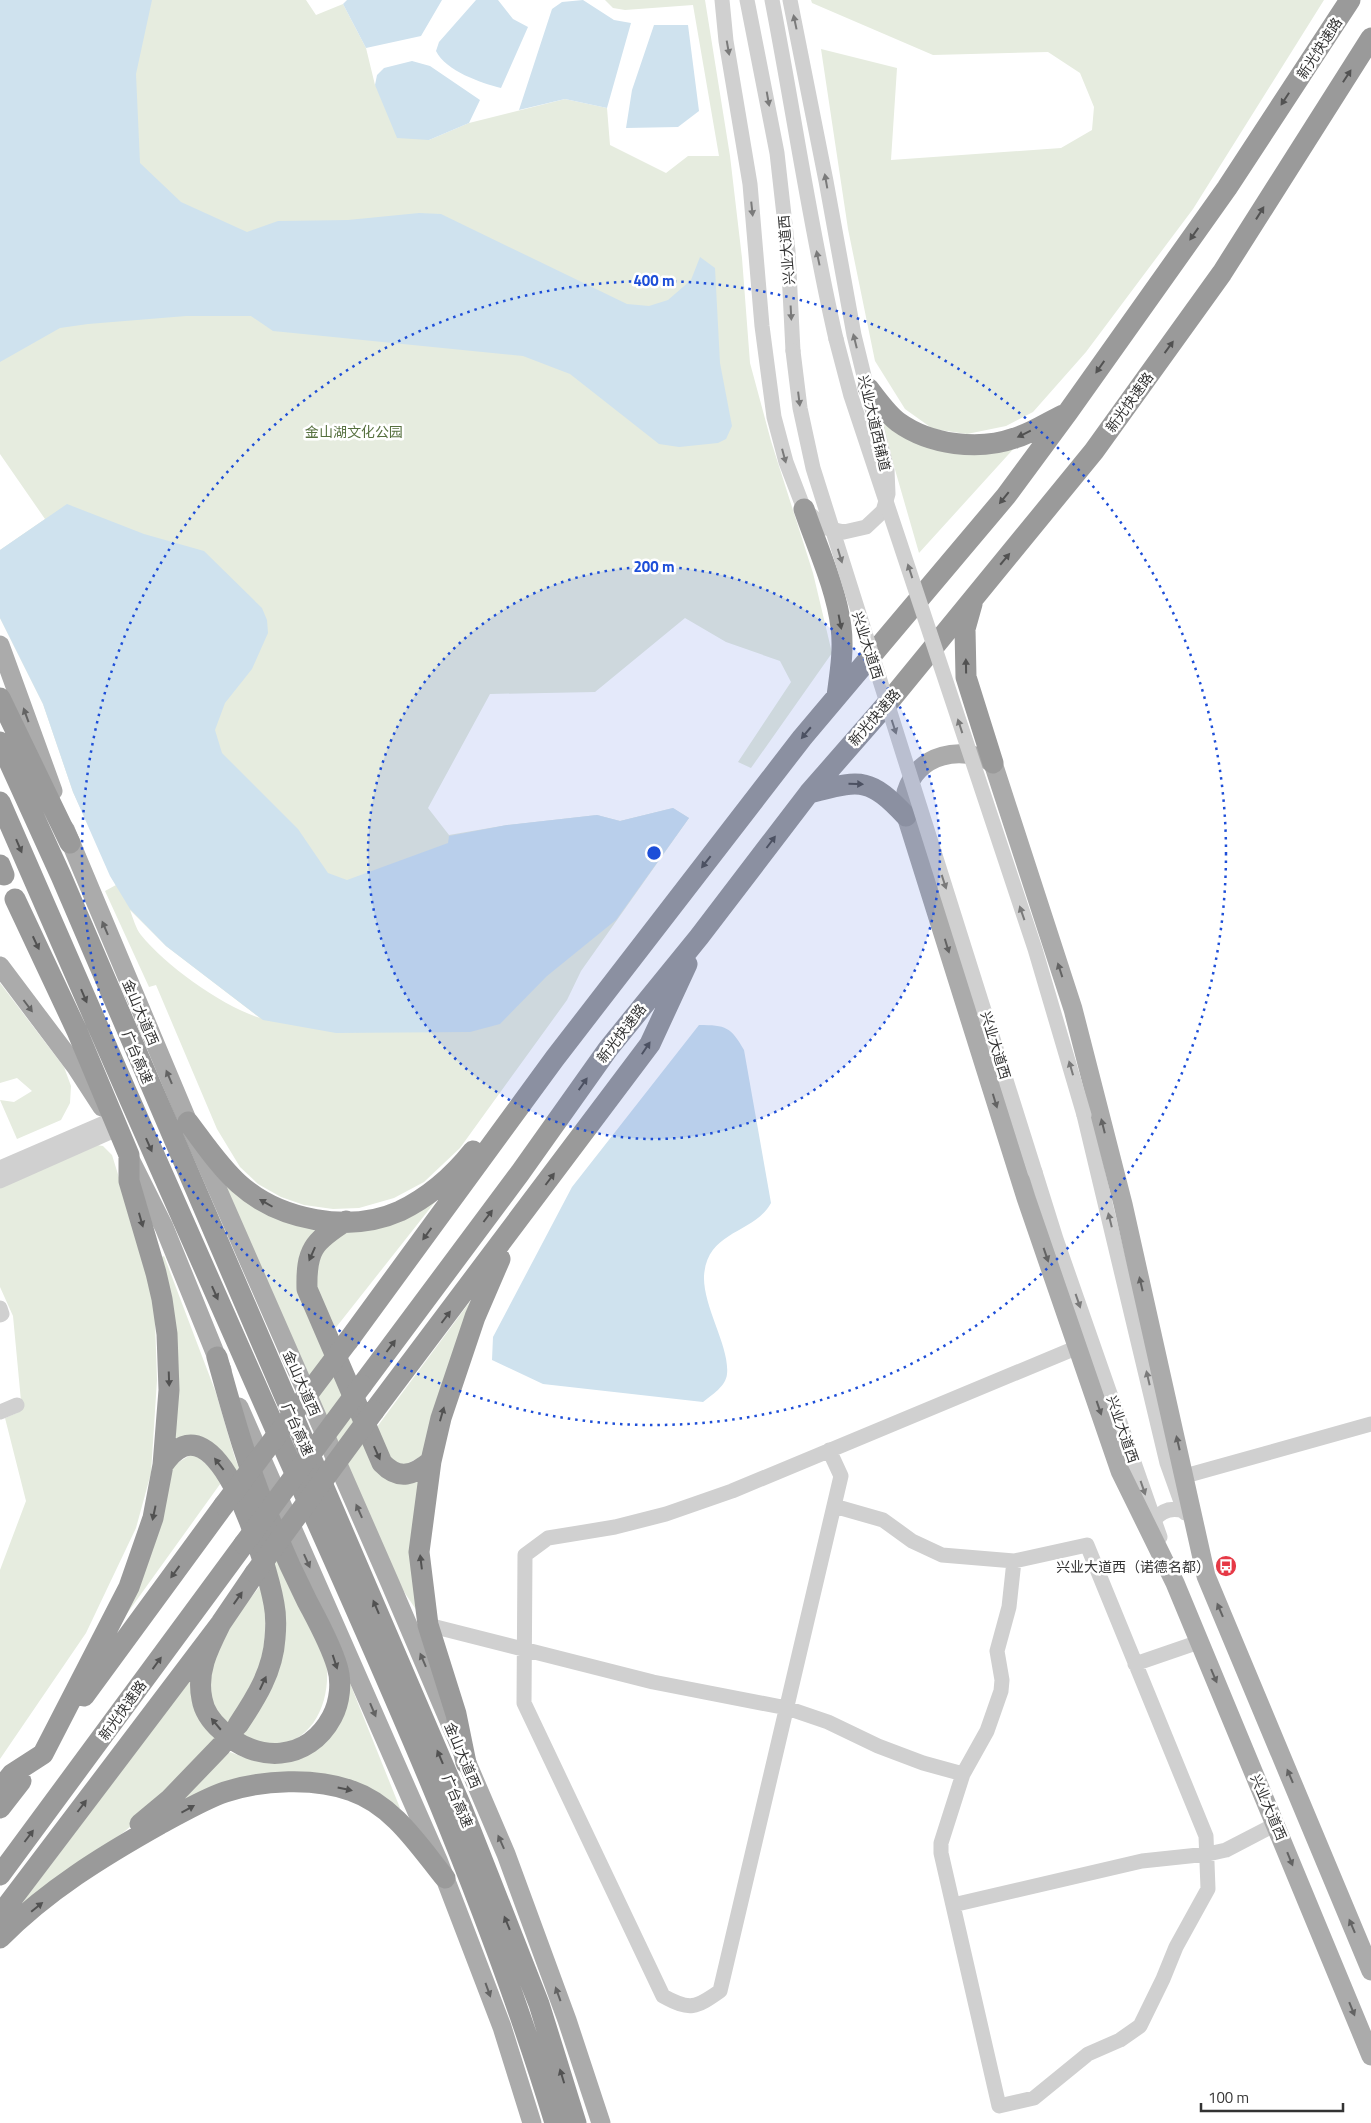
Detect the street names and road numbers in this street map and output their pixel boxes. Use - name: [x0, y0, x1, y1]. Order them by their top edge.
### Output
- street label: 新光快速路: [1291, 13, 1347, 83]
- street label: 兴业大道西: [772, 214, 800, 286]
- street label: 新光快速路: [1100, 368, 1158, 436]
- street label: 兴业大道西铺道: [854, 373, 896, 473]
- street label: 兴业大道西: [847, 608, 889, 682]
- street label: 新光快速路: [843, 684, 905, 750]
- street label: 金山大道西: [118, 976, 164, 1048]
- street label: 新光快速路: [591, 999, 651, 1067]
- street label: 兴业大道西: [976, 1008, 1016, 1082]
- street label: 广台高速: [117, 1027, 159, 1087]
- street label: 金山大道西: [278, 1347, 326, 1419]
- street label: 兴业大道西: [1102, 1392, 1144, 1466]
- street label: 广台高速: [277, 1399, 319, 1459]
- street label: 新光快速路: [93, 1676, 151, 1744]
- street label: 金山大道西: [440, 1719, 486, 1791]
- street label: 广台高速: [437, 1771, 479, 1831]
- street label: 兴业大道西: [1246, 1771, 1292, 1843]

